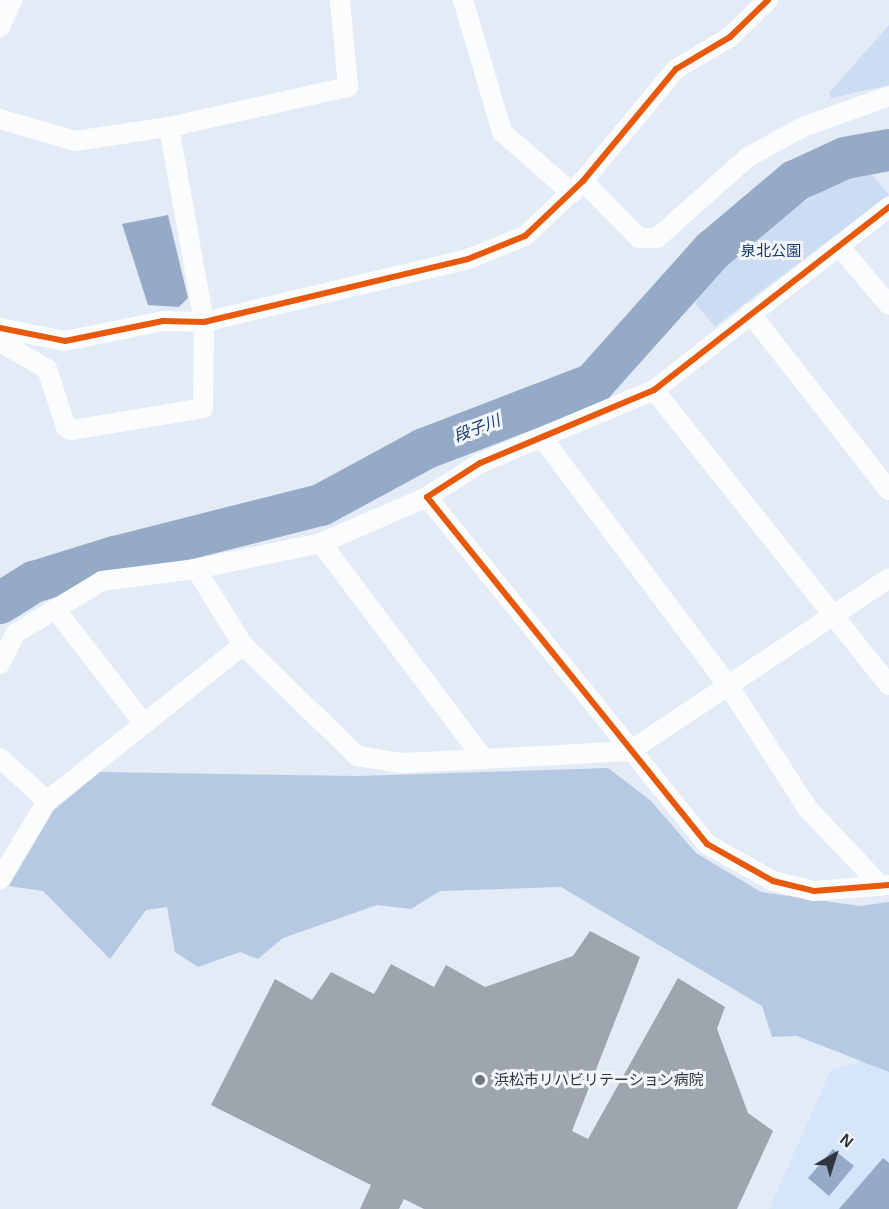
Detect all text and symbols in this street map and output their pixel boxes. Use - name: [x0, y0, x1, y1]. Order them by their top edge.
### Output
- park label: 泉北公園: [741, 242, 801, 260]
- water label: 段子川: [451, 411, 503, 447]
- marker: 浜松市リハビリテーション病院: [471, 1071, 489, 1089]
- place label: 浜松市リハビリテーション病院: [494, 1071, 704, 1089]
- north arrow: [805, 1125, 865, 1185]
- text: N: [837, 1130, 856, 1151]

